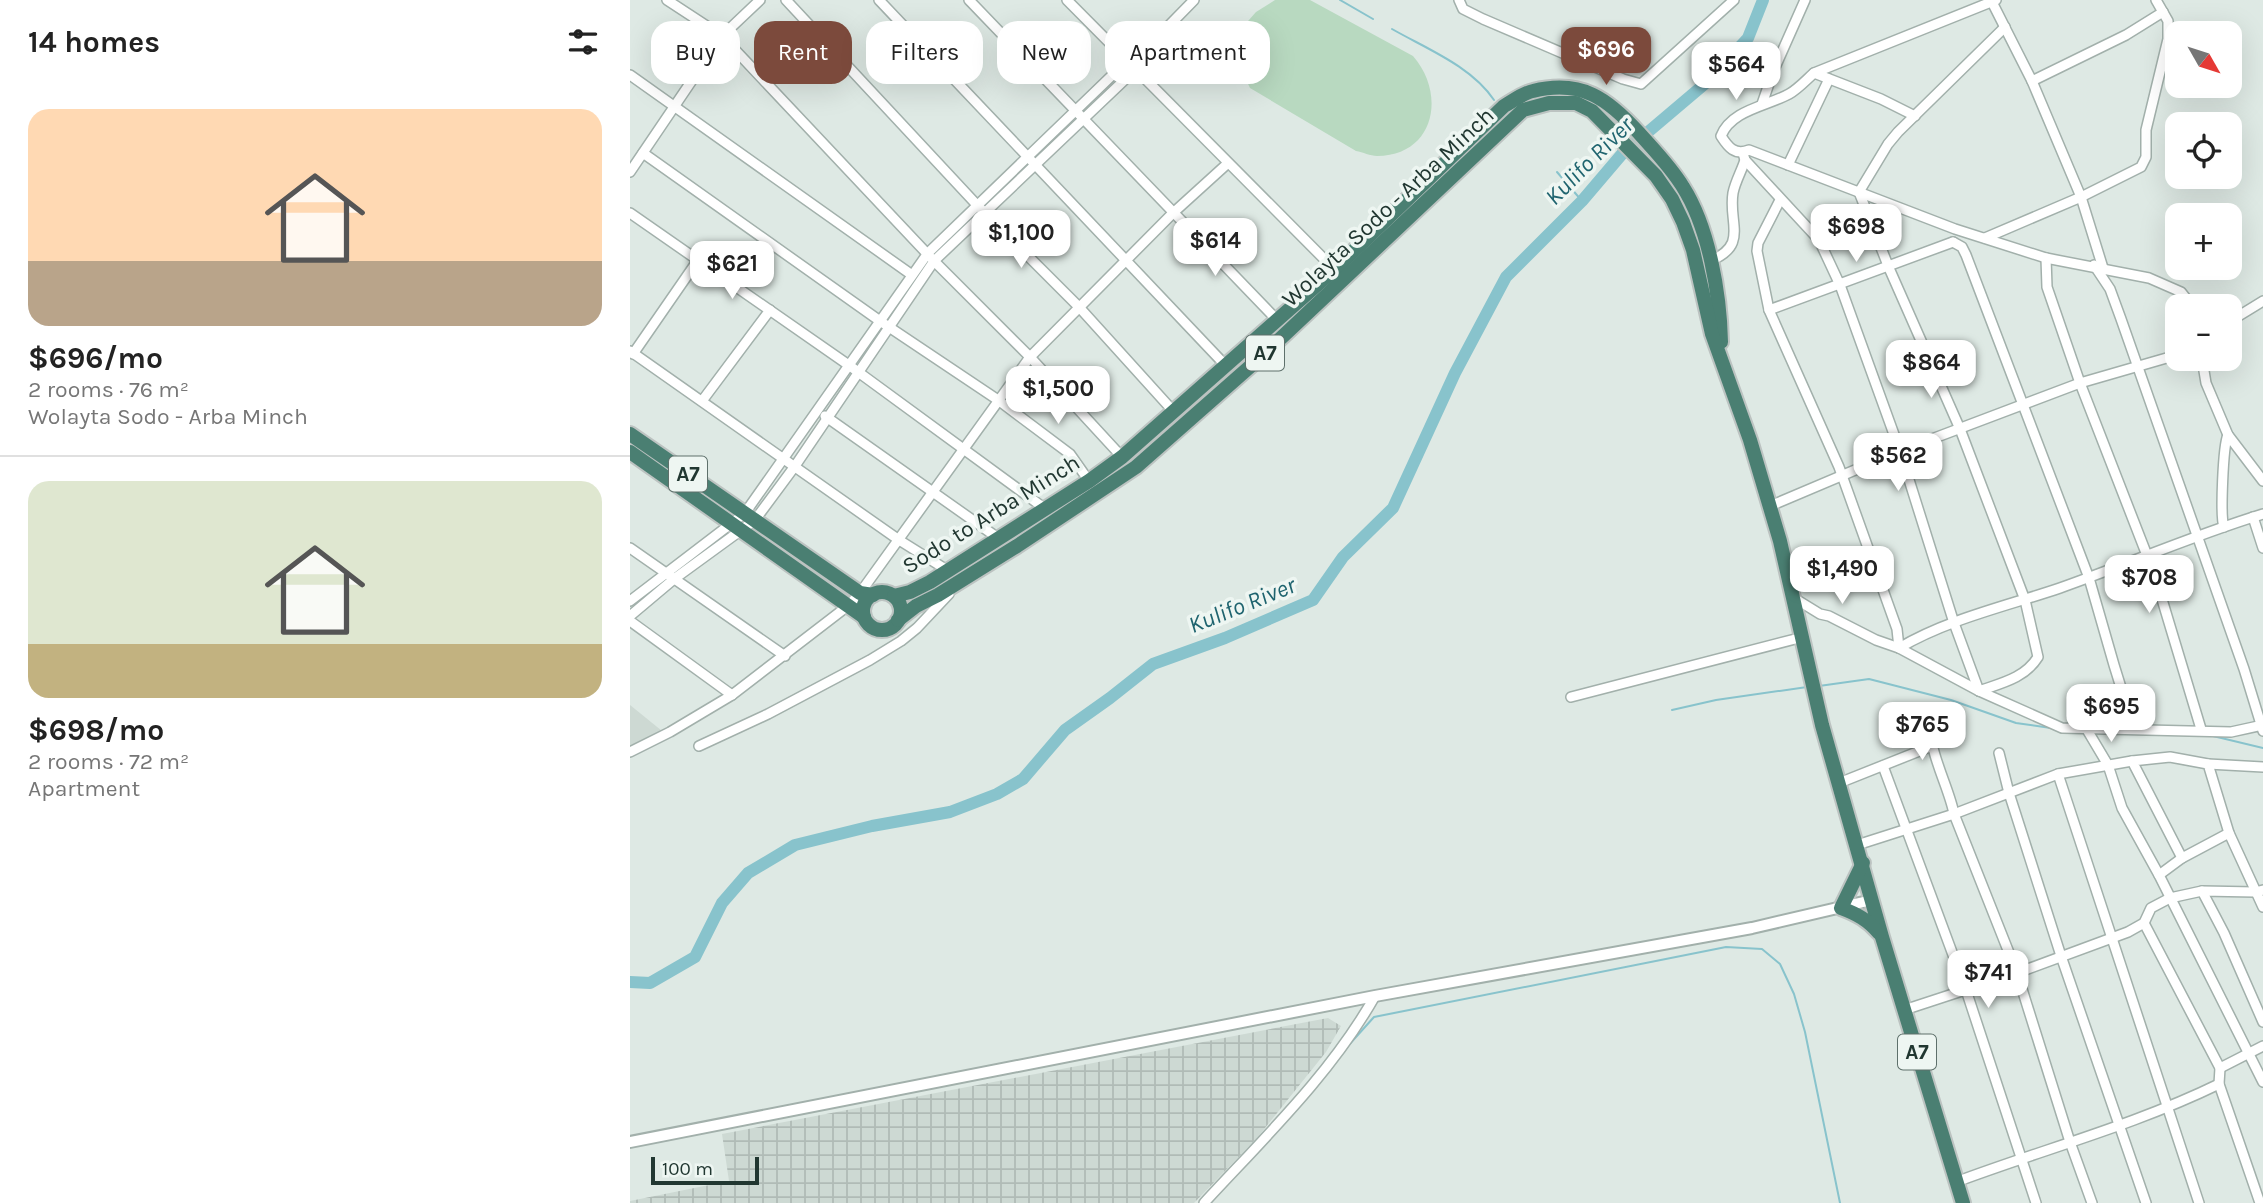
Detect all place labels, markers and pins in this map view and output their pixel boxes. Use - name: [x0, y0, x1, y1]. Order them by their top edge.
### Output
- pin: $696: [1565, 28, 1647, 87]
- pin: $564: [1695, 42, 1777, 102]
- pin: $698: [1815, 204, 1897, 264]
- pin: $1,100: [964, 210, 1078, 270]
- pin: $614: [1174, 218, 1256, 278]
- pin: $621: [691, 242, 773, 301]
- pin: $864: [1890, 340, 1972, 400]
- pin: $1,500: [1001, 366, 1115, 426]
- pin: $562: [1857, 434, 1939, 493]
- pin: $1,490: [1785, 546, 1899, 606]
- pin: $708: [2108, 556, 2190, 615]
- pin: $695: [2070, 684, 2152, 744]
- pin: $765: [1881, 702, 1963, 762]
- pin: $741: [1947, 950, 2029, 1010]

